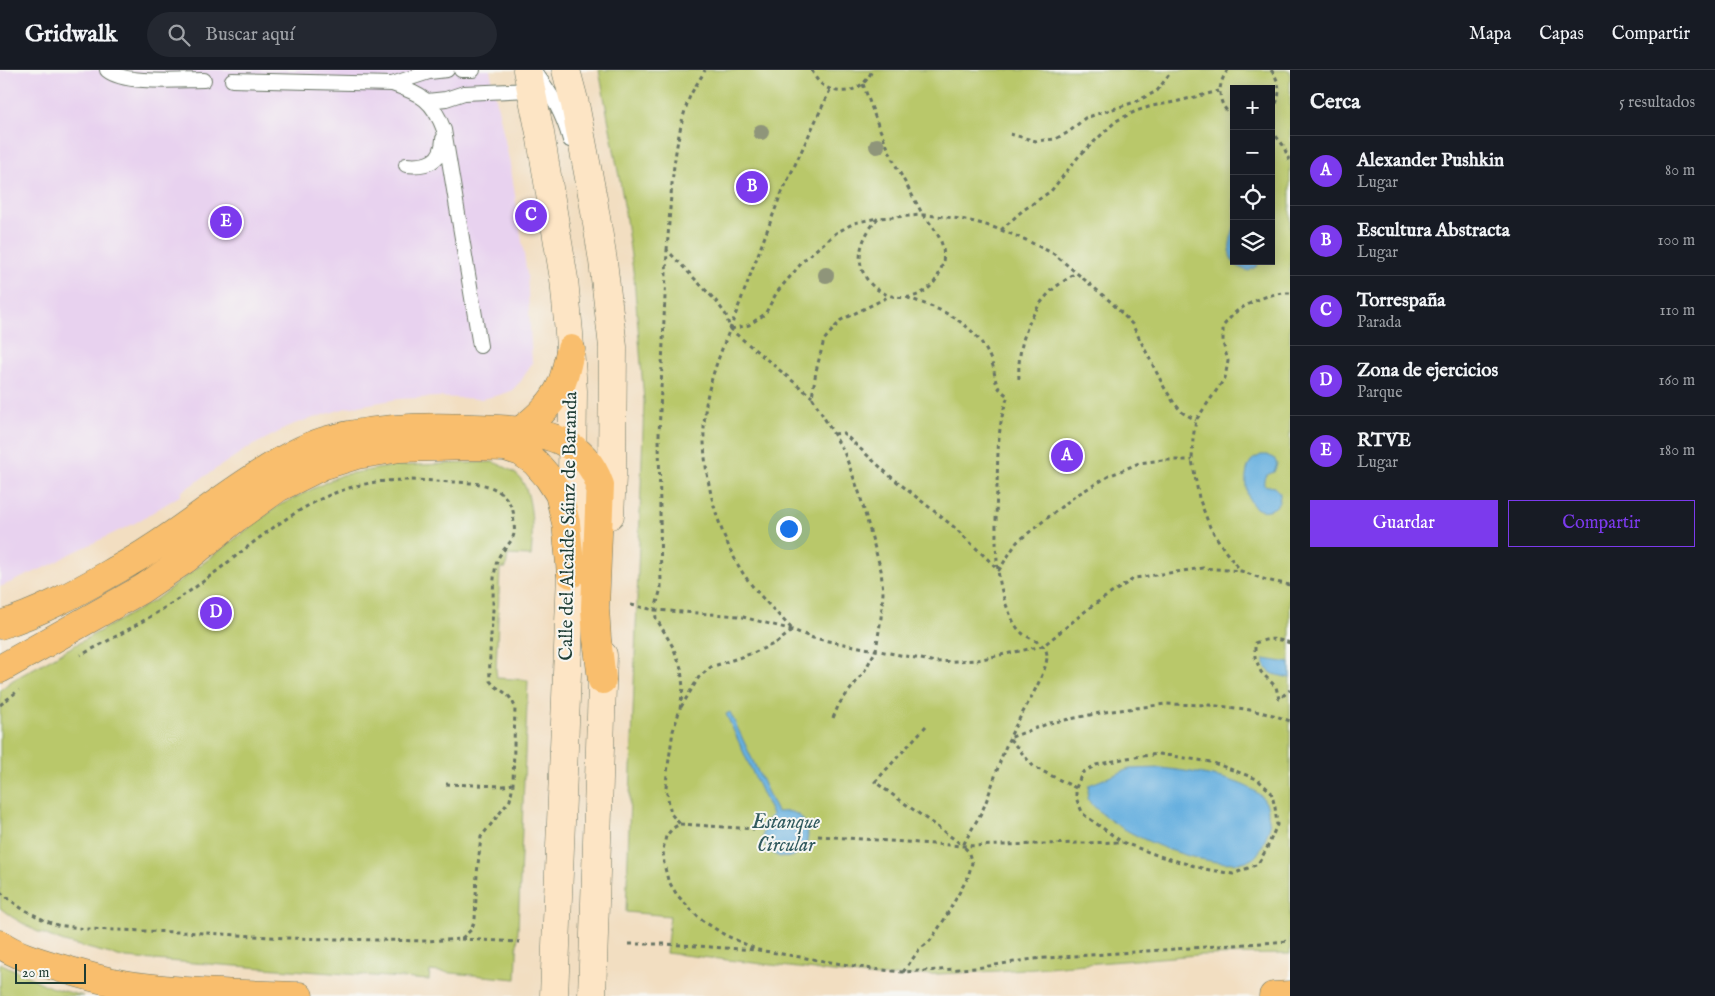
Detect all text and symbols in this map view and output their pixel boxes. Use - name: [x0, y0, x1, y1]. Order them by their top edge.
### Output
- search box: [147, 12, 497, 57]
- text: Gridwalk: [25, 19, 117, 50]
- icon: search: [165, 21, 193, 49]
- text: Buscar aquí: [205, 23, 294, 47]
- text: Mapa: [1469, 23, 1511, 46]
- text: Capas: [1539, 23, 1584, 46]
- text: Compartir: [1612, 23, 1690, 46]
- map controls: [1230, 85, 1275, 265]
- button: +: [1230, 85, 1275, 130]
- text: Cerca: [1310, 89, 1360, 116]
- text: 5 resultados: [1619, 93, 1695, 113]
- button: −: [1230, 130, 1275, 175]
- text: Alexander Pushkin: [1357, 149, 1504, 173]
- text: A: [1321, 161, 1331, 181]
- text: 80 m: [1665, 161, 1695, 181]
- pin: B: [736, 168, 768, 206]
- text: Lugar: [1357, 173, 1398, 193]
- button: locate: [1230, 175, 1275, 220]
- pin: C: [515, 197, 547, 235]
- pin: E: [210, 203, 242, 241]
- text: Escultura Abstracta: [1357, 219, 1510, 243]
- button: layers: [1230, 220, 1275, 265]
- text: B: [1321, 231, 1331, 251]
- text: 100 m: [1658, 231, 1695, 251]
- text: Lugar: [1357, 243, 1398, 263]
- text: Torrespaña: [1357, 289, 1446, 313]
- text: C: [1320, 301, 1332, 321]
- text: 110 m: [1659, 301, 1695, 321]
- text: Parada: [1357, 313, 1401, 333]
- text: Zona de ejercicios: [1357, 359, 1498, 383]
- text: D: [1320, 371, 1332, 391]
- text: 160 m: [1659, 371, 1695, 391]
- text: Parque: [1357, 383, 1403, 403]
- street label: Calle del Alcalde Sáinz de Baranda: [555, 390, 583, 661]
- text: RTVE: [1357, 429, 1411, 453]
- pin: A: [1051, 437, 1083, 475]
- text: E: [1320, 441, 1332, 461]
- text: 180 m: [1659, 441, 1695, 461]
- text: Lugar: [1357, 453, 1398, 473]
- button: Guardar: [1310, 500, 1498, 547]
- button: Compartir: [1508, 500, 1695, 547]
- your location: [776, 516, 802, 542]
- pin: D: [200, 594, 232, 632]
- water label: Estanque Circular: [751, 810, 820, 858]
- scale bar: [15, 961, 86, 984]
- text: 20 m: [22, 964, 49, 982]

